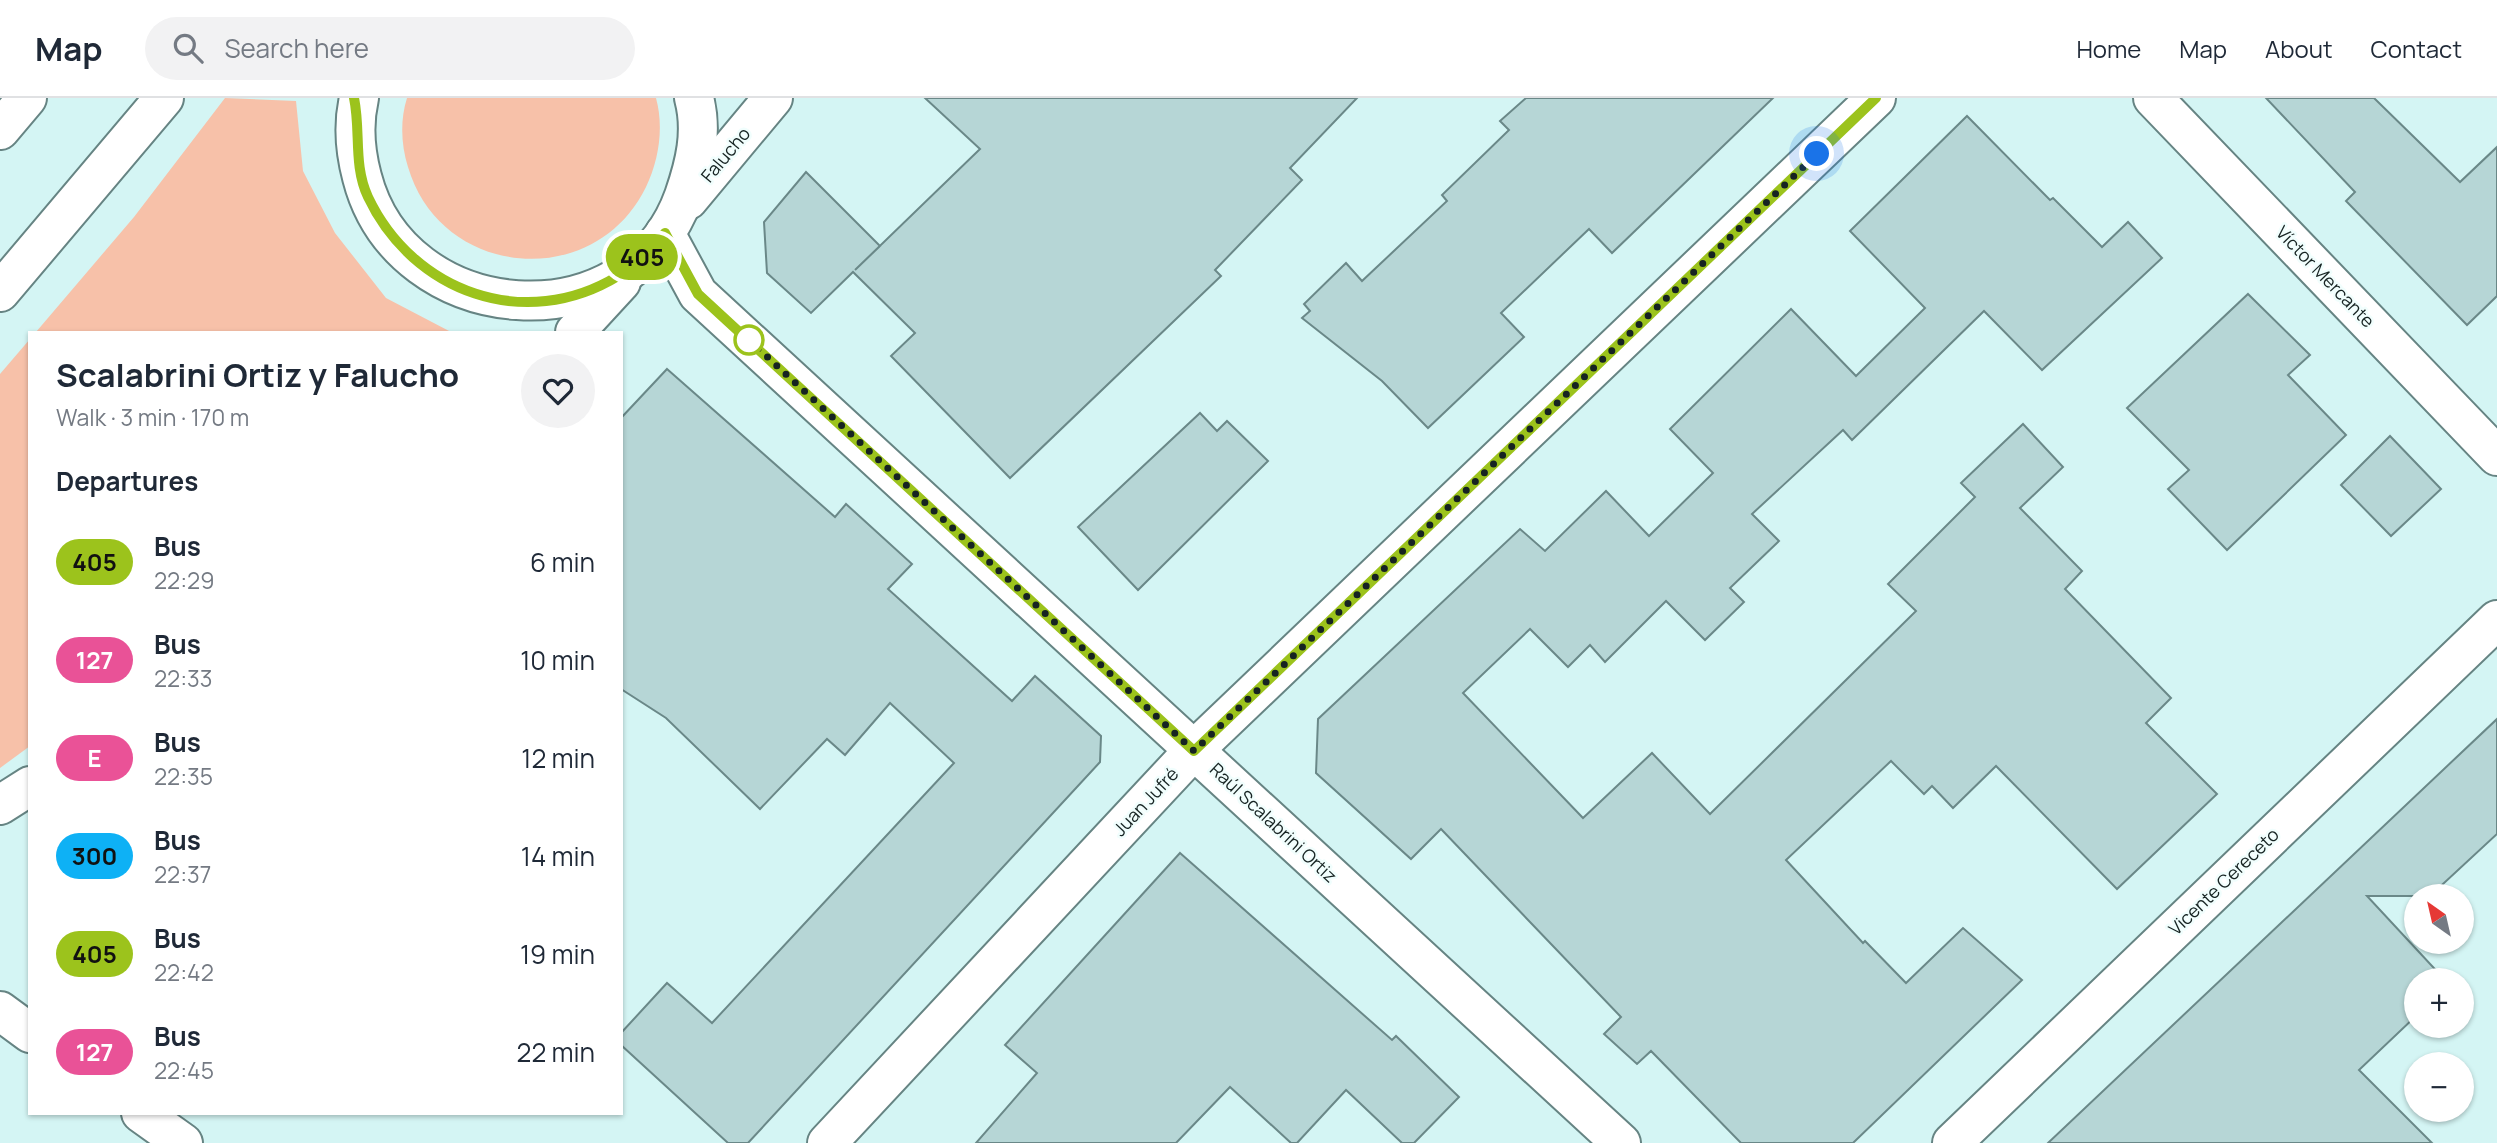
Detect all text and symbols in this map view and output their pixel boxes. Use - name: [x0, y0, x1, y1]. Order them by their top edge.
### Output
- search box: [145, 17, 635, 80]
- text: Map: [35, 26, 103, 71]
- icon: search: [169, 29, 207, 67]
- text: Search here: [225, 30, 369, 66]
- text: Home: [2076, 32, 2141, 65]
- text: Map: [2179, 32, 2227, 65]
- text: About: [2265, 32, 2333, 65]
- text: Contact: [2371, 32, 2462, 65]
- street label: Falucho: [695, 122, 755, 187]
- your location: [1799, 136, 1834, 171]
- street label: Víctor Mercante: [2271, 220, 2380, 332]
- line badge: 405: [602, 234, 682, 280]
- text: 405: [620, 240, 664, 273]
- unlabelled marker: [734, 325, 764, 355]
- text: Scalabrini Ortiz y Falucho: [56, 352, 459, 397]
- button: heart: [521, 354, 595, 428]
- text: Walk · 3 min · 170 m: [56, 401, 249, 433]
- text: Departures: [56, 463, 198, 499]
- text: Bus: [154, 528, 201, 564]
- text: 6 min: [530, 544, 595, 580]
- text: 405: [72, 545, 117, 578]
- text: 22:29: [154, 564, 214, 596]
- text: Bus: [154, 626, 201, 662]
- text: 10 min: [520, 642, 595, 678]
- text: 127: [76, 643, 113, 676]
- text: 22:33: [154, 662, 213, 694]
- text: Bus: [154, 724, 201, 760]
- text: 12 min: [521, 740, 595, 776]
- text: E: [87, 741, 102, 774]
- street label: Raúl Scalabrini Ortiz: [1205, 757, 1342, 887]
- text: 22:35: [154, 760, 213, 792]
- street label: Juan Jufré: [1107, 762, 1183, 841]
- text: Bus: [154, 822, 201, 858]
- street label: Vicente Cereceto: [2163, 823, 2284, 940]
- text: 14 min: [521, 838, 595, 874]
- text: 300: [72, 839, 117, 872]
- text: 22:37: [154, 858, 211, 890]
- north arrow: [2404, 884, 2474, 954]
- map controls: [2404, 884, 2474, 1122]
- text: Bus: [154, 920, 201, 956]
- text: 19 min: [520, 936, 595, 972]
- text: 405: [72, 937, 117, 970]
- text: 22:42: [154, 956, 214, 988]
- button: +: [2404, 968, 2474, 1038]
- text: Bus: [154, 1018, 201, 1054]
- text: 22 min: [517, 1034, 595, 1070]
- text: 127: [76, 1035, 113, 1068]
- button: −: [2404, 1052, 2474, 1122]
- text: 22:45: [154, 1054, 214, 1086]

